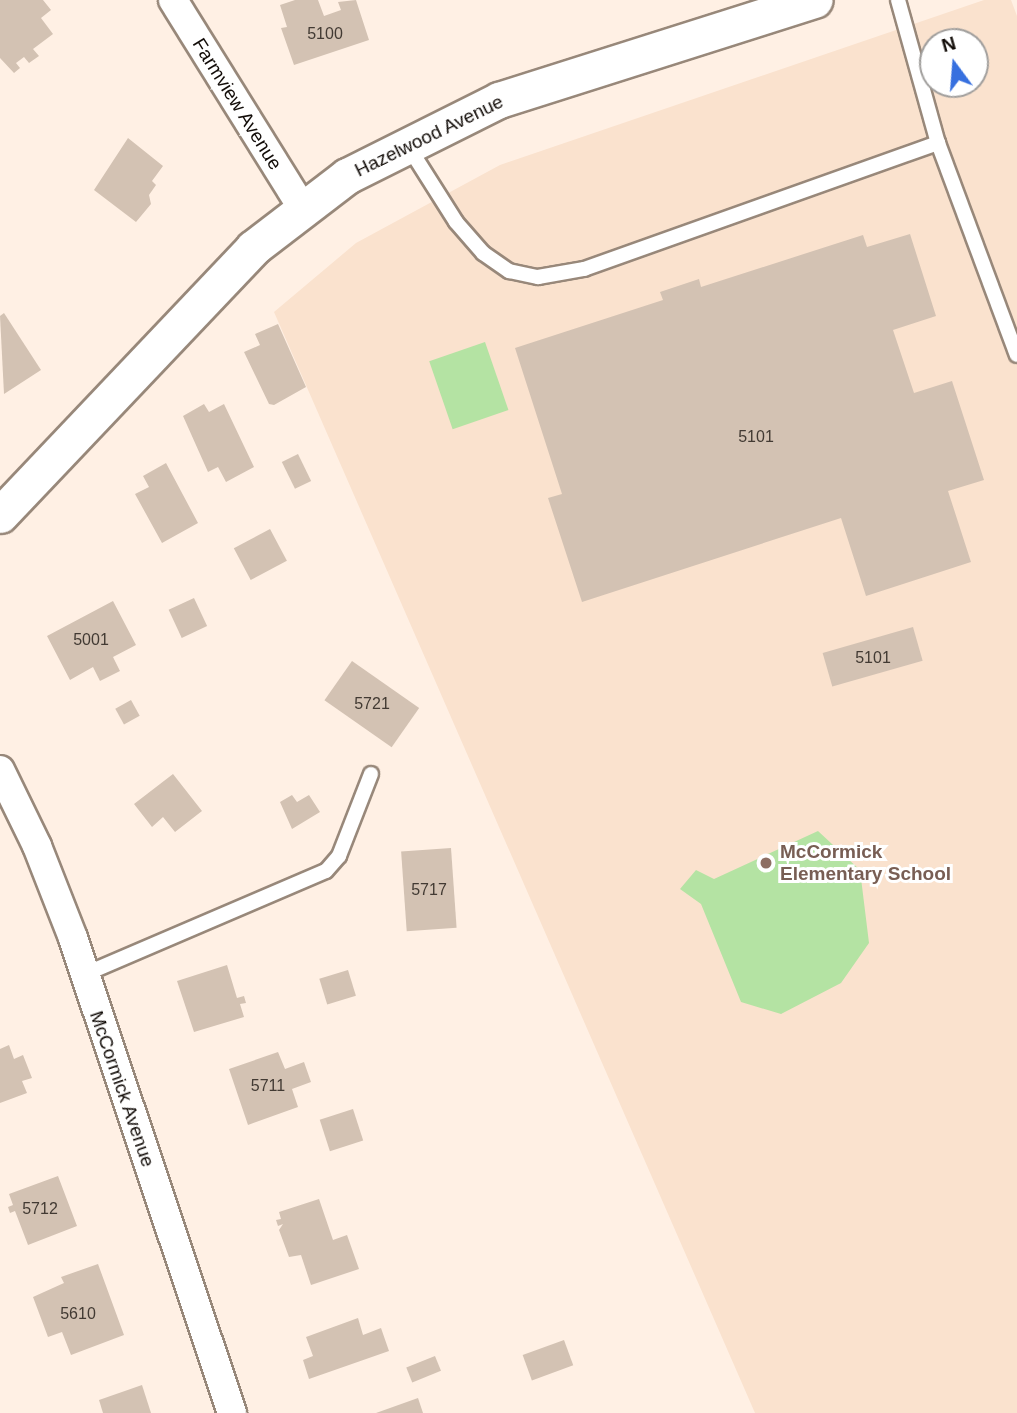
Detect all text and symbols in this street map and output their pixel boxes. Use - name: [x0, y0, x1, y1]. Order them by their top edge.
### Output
- house number: 5100: [307, 24, 343, 44]
- north arrow: [919, 28, 989, 98]
- text: N: [939, 32, 958, 56]
- street label: Farmview Avenue: [187, 34, 287, 174]
- street label: Hazelwood Avenue: [351, 90, 507, 182]
- house number: 5101: [738, 427, 774, 447]
- house number: 5001: [73, 630, 109, 650]
- house number: 5101: [855, 648, 891, 668]
- house number: 5721: [354, 694, 390, 714]
- place label: McCormick Elementary School: [780, 841, 951, 885]
- marker: McCormick Elementary School: [758, 855, 774, 871]
- house number: 5717: [411, 880, 447, 900]
- street label: McCormick Avenue: [84, 1008, 160, 1170]
- house number: 5711: [251, 1076, 285, 1096]
- house number: 5712: [22, 1199, 58, 1219]
- house number: 5610: [60, 1304, 96, 1324]

